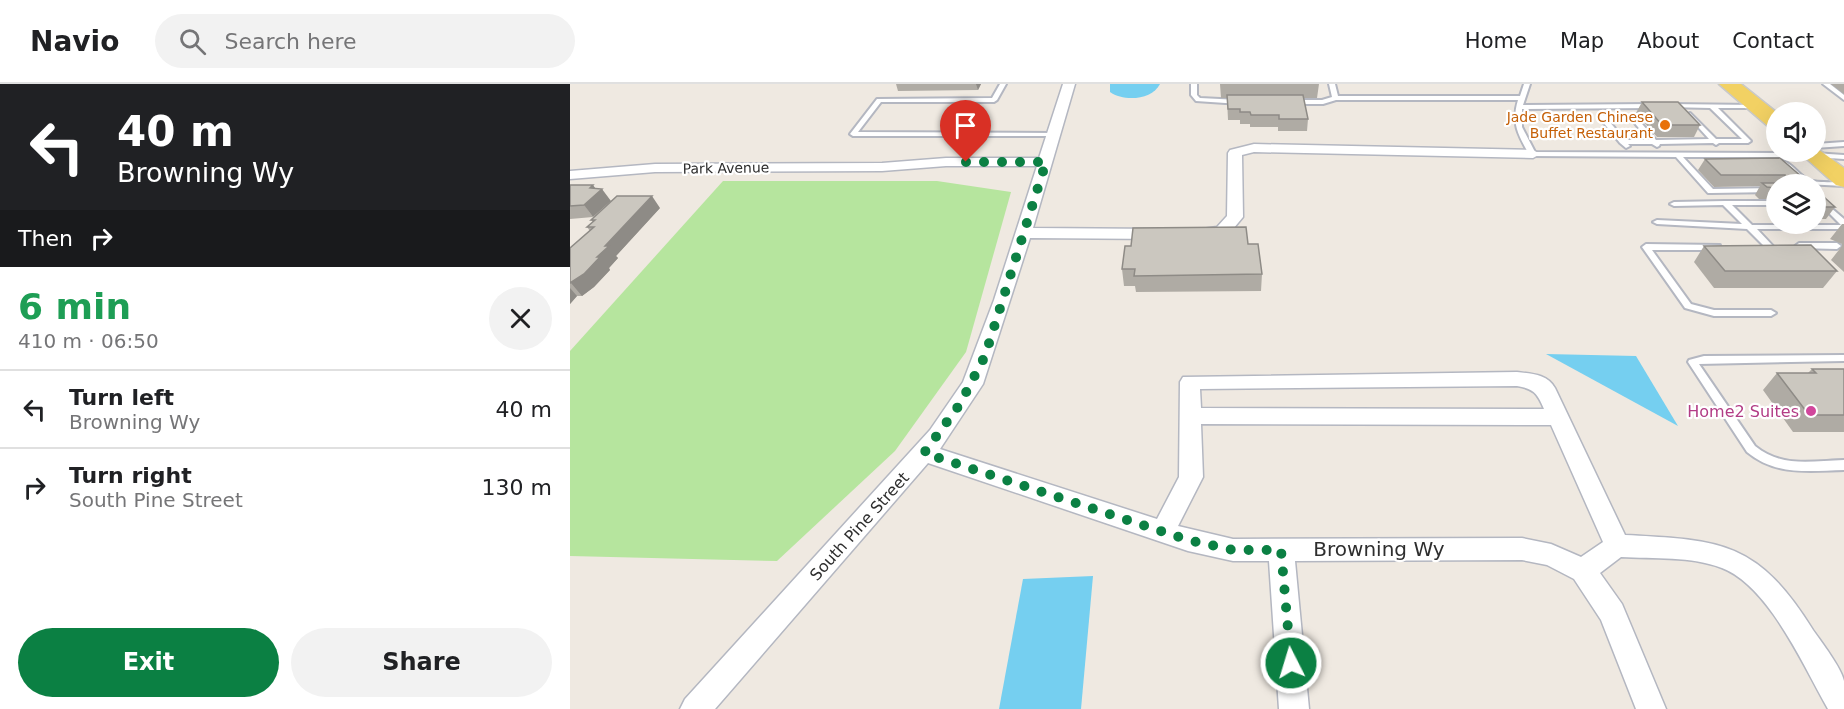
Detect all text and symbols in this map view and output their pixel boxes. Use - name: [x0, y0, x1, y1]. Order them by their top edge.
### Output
- search box: [155, 14, 575, 68]
- text: Navio: [30, 25, 119, 58]
- icon: search: [176, 25, 209, 58]
- text: Search here: [224, 29, 357, 54]
- text: Home: [1465, 29, 1527, 53]
- text: Map: [1560, 29, 1604, 53]
- text: About: [1637, 29, 1699, 53]
- text: Contact: [1732, 29, 1814, 53]
- pin: [940, 100, 991, 162]
- map controls: [1766, 102, 1826, 234]
- button: sound: [1766, 102, 1826, 162]
- text: 40 m: [117, 107, 234, 156]
- icon: left: [18, 108, 96, 186]
- icon: arrive: [949, 109, 982, 142]
- place label: Jade Garden Chinese Buffet Restaurant: [1506, 109, 1654, 141]
- marker: Jade Garden Chinese Buffet Restaurant: [1658, 118, 1672, 132]
- text: Browning Wy: [117, 157, 294, 188]
- street label: Park Avenue: [682, 159, 770, 177]
- button: layers: [1766, 174, 1826, 234]
- icon: right: [85, 222, 118, 255]
- text: Then: [18, 226, 73, 251]
- text: 6 min: [18, 286, 131, 327]
- button: close: [489, 287, 552, 350]
- text: 410 m · 06:50: [18, 329, 159, 353]
- text: Turn left: [69, 385, 174, 410]
- icon: left: [18, 393, 51, 426]
- text: 40 m: [496, 397, 552, 422]
- place label: Home2 Suites: [1687, 402, 1799, 421]
- marker: Home2 Suites: [1804, 404, 1818, 418]
- text: Browning Wy: [69, 410, 200, 434]
- text: Turn right: [69, 463, 192, 488]
- street label: South Pine Street: [806, 468, 913, 584]
- icon: right: [18, 471, 51, 504]
- text: 130 m: [482, 475, 552, 500]
- text: South Pine Street: [69, 488, 243, 512]
- street label: Browning Wy: [1313, 537, 1445, 561]
- button: Exit: [18, 628, 279, 697]
- button: Share: [291, 628, 552, 697]
- position arrow: [1259, 631, 1323, 695]

